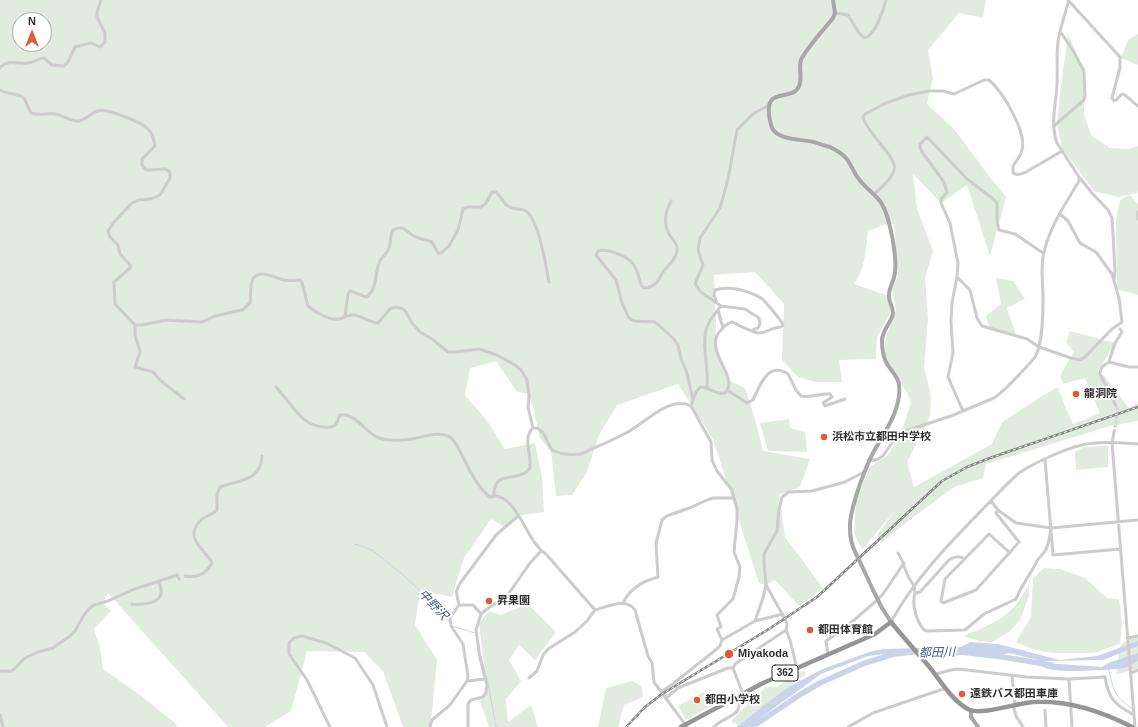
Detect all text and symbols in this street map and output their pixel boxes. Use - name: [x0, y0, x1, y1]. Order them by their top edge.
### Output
- north arrow: [12, 12, 52, 52]
- text: N: [28, 15, 36, 27]
- place label: 龍洞院: [1084, 387, 1117, 401]
- marker: 龍洞院: [1071, 389, 1081, 399]
- place label: 浜松市立都田中学校: [832, 430, 931, 444]
- marker: 浜松市立都田中学校: [819, 432, 829, 442]
- water label: 中野沢: [415, 587, 451, 623]
- place label: 昇果園: [497, 594, 530, 608]
- marker: 昇果園: [484, 596, 494, 606]
- place label: 都田体育館: [818, 623, 873, 637]
- marker: 都田体育館: [805, 625, 815, 635]
- water label: 都田川: [919, 645, 955, 661]
- place label: Miyakoda: [738, 647, 788, 661]
- marker: Miyakoda: [723, 648, 735, 660]
- road number: 362: [772, 665, 798, 681]
- place label: 遠鉄バス都田車庫: [970, 687, 1058, 701]
- marker: 遠鉄バス都田車庫: [957, 689, 967, 699]
- place label: 都田小学校: [705, 693, 760, 707]
- marker: 都田小学校: [692, 695, 702, 705]

